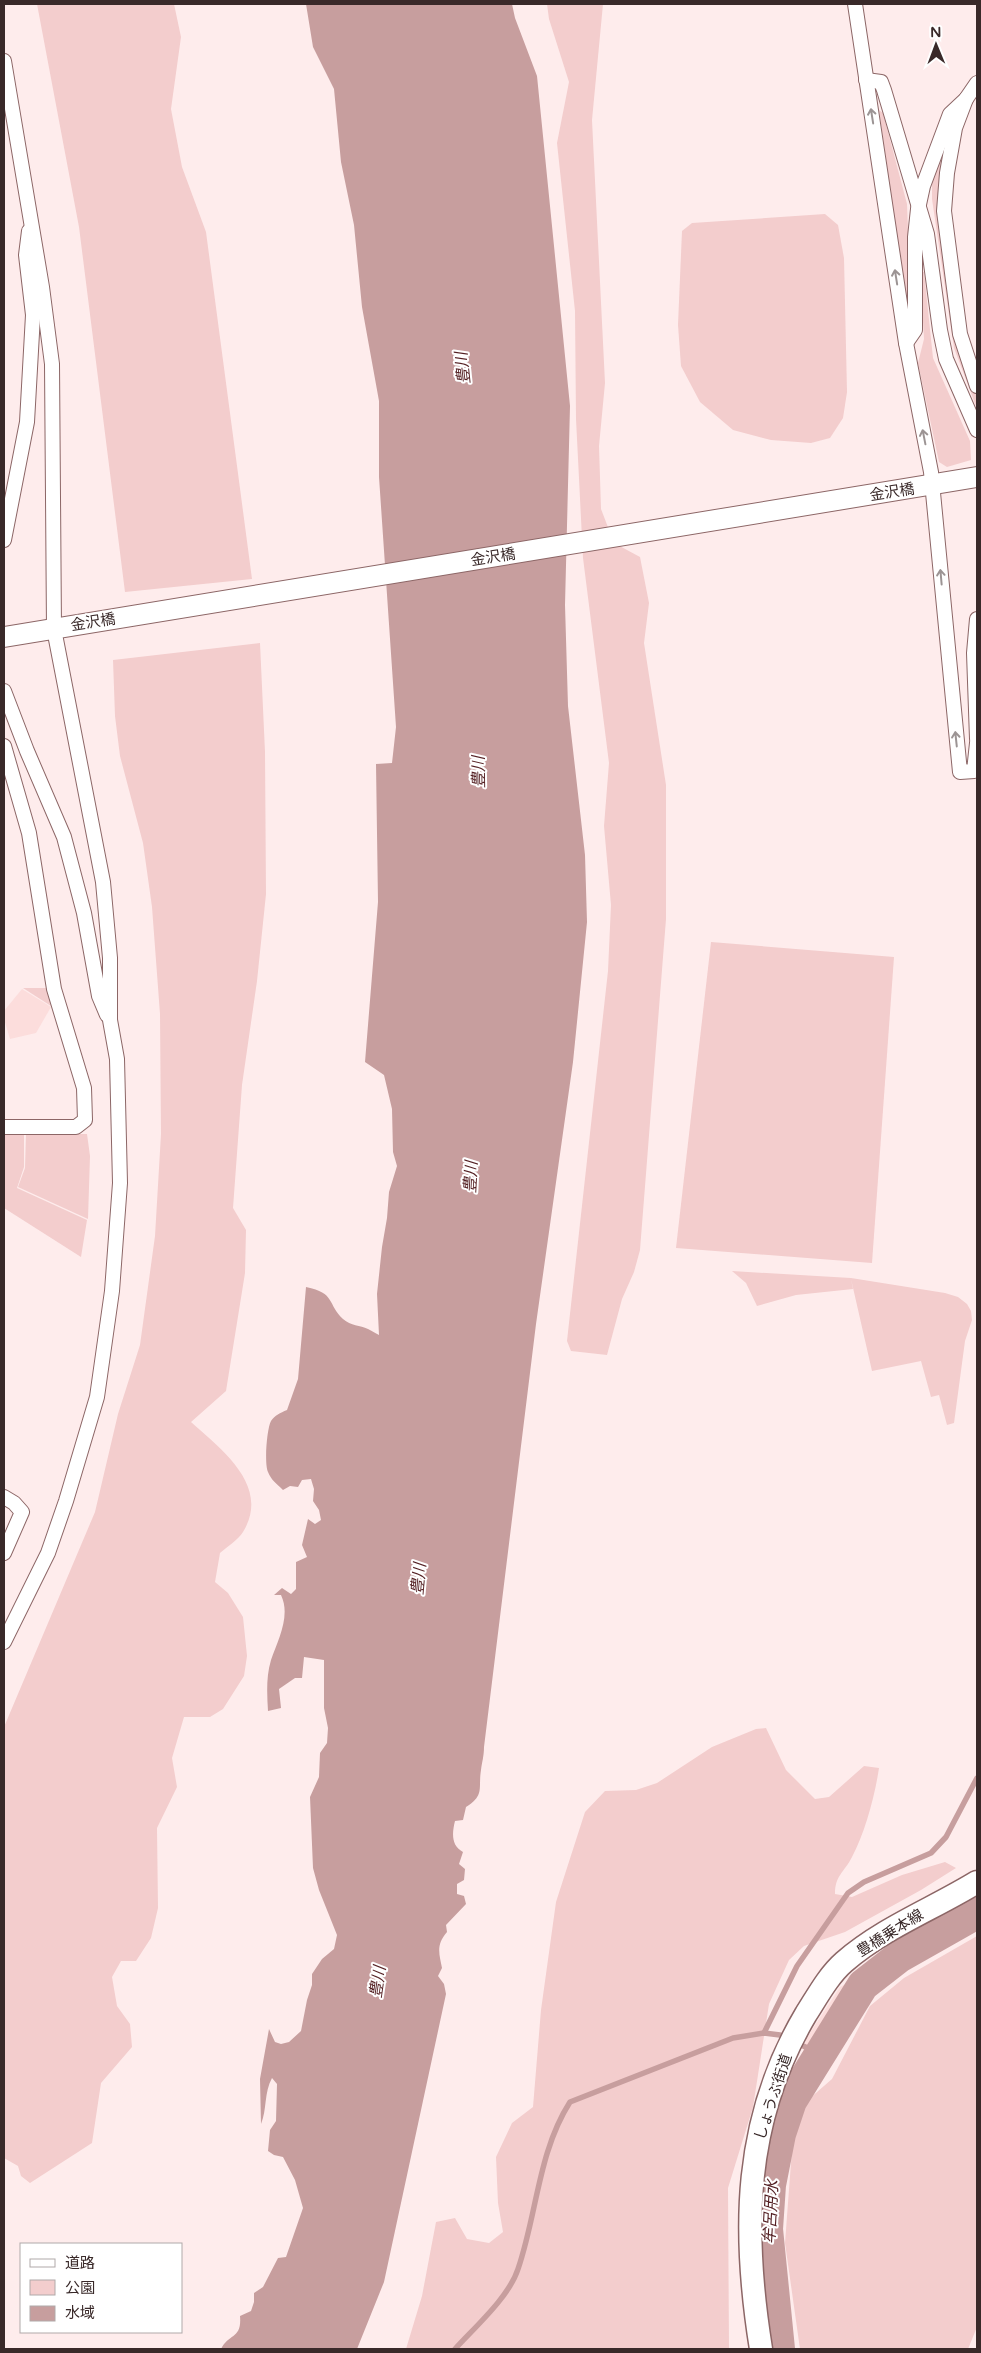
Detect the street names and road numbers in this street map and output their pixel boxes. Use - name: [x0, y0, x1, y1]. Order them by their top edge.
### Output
- street label: 金沢橋: [868, 480, 916, 504]
- street label: 金沢橋: [469, 545, 517, 569]
- street label: 金沢橋: [69, 610, 117, 634]
- street label: 豊橋乗本線: [853, 1905, 927, 1961]
- street label: しょうぶ街道: [751, 2051, 795, 2143]

